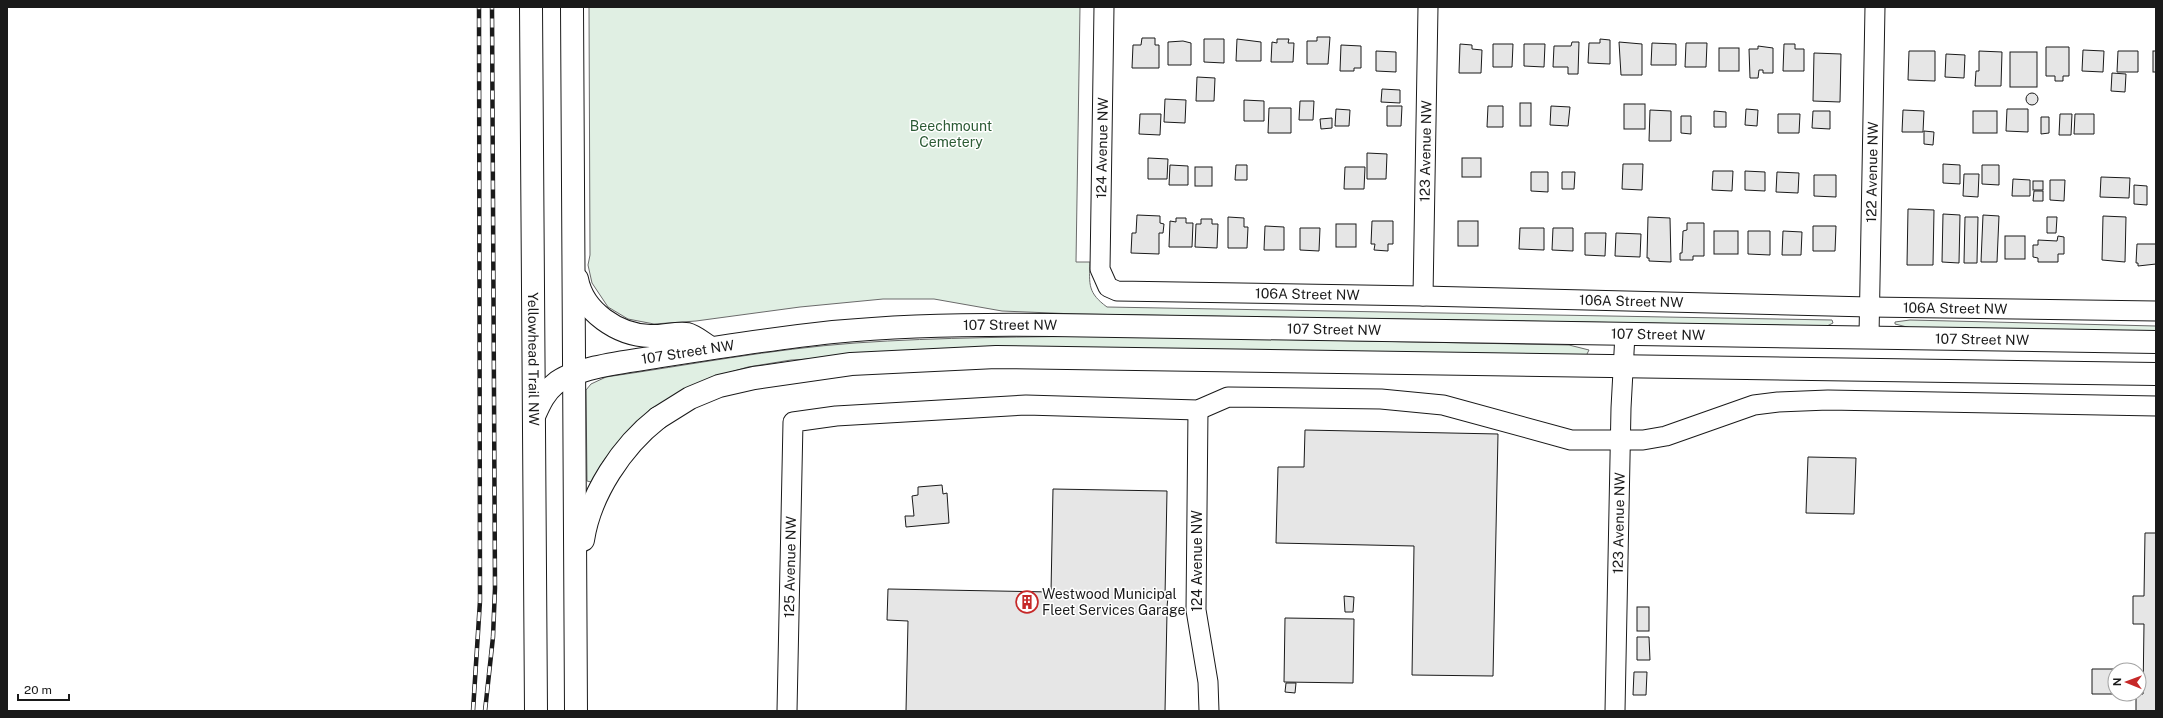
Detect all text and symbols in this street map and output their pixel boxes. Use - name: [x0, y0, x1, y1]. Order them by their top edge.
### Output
- street label: 124 Avenue NW: [1093, 96, 1111, 199]
- street label: 123 Avenue NW: [1417, 99, 1434, 202]
- park label: Beechmount Cemetery: [910, 118, 992, 150]
- street label: 122 Avenue NW: [1863, 121, 1881, 223]
- street label: 106A Street NW: [1255, 285, 1360, 303]
- street label: Yellowhead Trail NW: [525, 292, 542, 427]
- street label: 106A Street NW: [1579, 292, 1684, 310]
- street label: 106A Street NW: [1903, 299, 2008, 317]
- street label: 107 Street NW: [963, 317, 1058, 333]
- street label: 107 Street NW: [1287, 321, 1382, 338]
- street label: 107 Street NW: [1611, 326, 1706, 343]
- street label: 107 Street NW: [1935, 331, 2030, 348]
- street label: 107 Street NW: [640, 337, 736, 367]
- street label: 123 Avenue NW: [1610, 471, 1628, 574]
- street label: 124 Avenue NW: [1189, 510, 1205, 612]
- street label: 125 Avenue NW: [781, 515, 799, 618]
- place label: Westwood Municipal Fleet Services Garage: [1042, 586, 1185, 618]
- building icon: Westwood Municipal Fleet Services Garage: [1014, 589, 1040, 615]
- north arrow: [2107, 662, 2147, 702]
- scale bar: [18, 676, 69, 702]
- text: N: [2111, 677, 2123, 686]
- text: 20 m: [24, 683, 52, 697]

